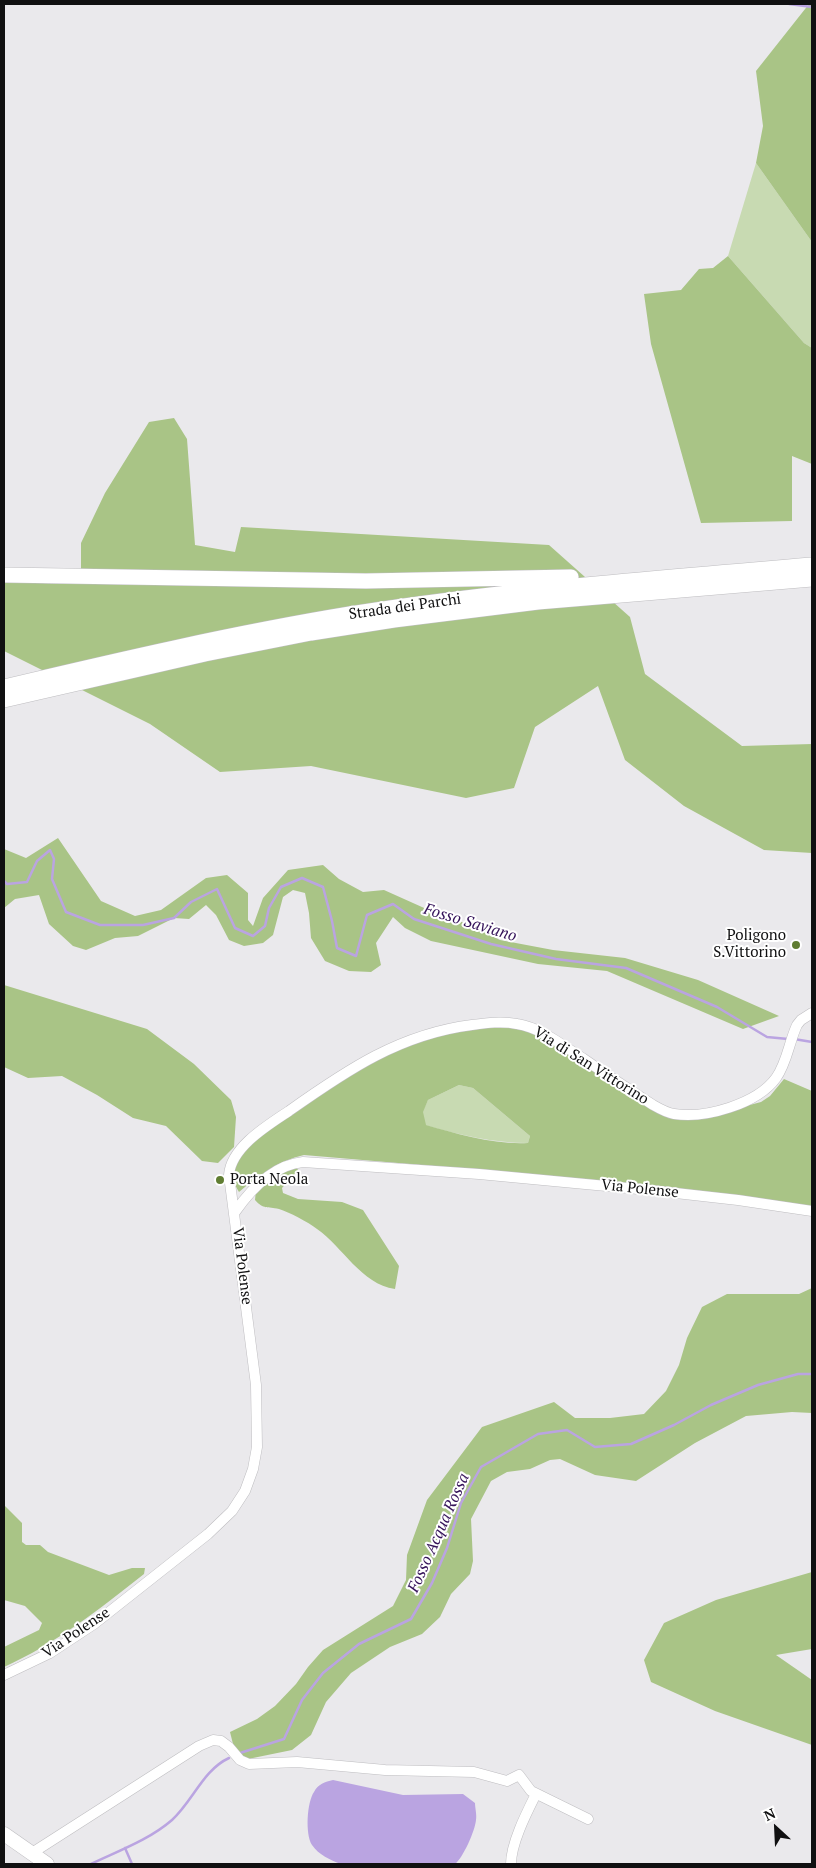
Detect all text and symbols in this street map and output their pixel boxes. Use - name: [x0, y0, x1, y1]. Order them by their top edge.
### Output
- street label: Strada dei Parchi: [348, 590, 462, 624]
- water label: Fosso Saviano: [421, 900, 519, 946]
- place label: Poligono S.Vittorino: [713, 927, 786, 962]
- marker: Poligono S.Vittorino: [790, 939, 802, 951]
- street label: Via di San Vittorino: [530, 1023, 652, 1109]
- place label: Porta Neola: [230, 1171, 308, 1189]
- marker: Porta Neola: [214, 1174, 226, 1186]
- street label: Via Polense: [600, 1176, 680, 1202]
- street label: Via Polense: [228, 1226, 256, 1306]
- water label: Fosso Acqua Rossa: [404, 1470, 474, 1596]
- street label: Via Polense: [39, 1604, 113, 1662]
- north arrow: [751, 1803, 801, 1853]
- text: N: [761, 1803, 778, 1825]

